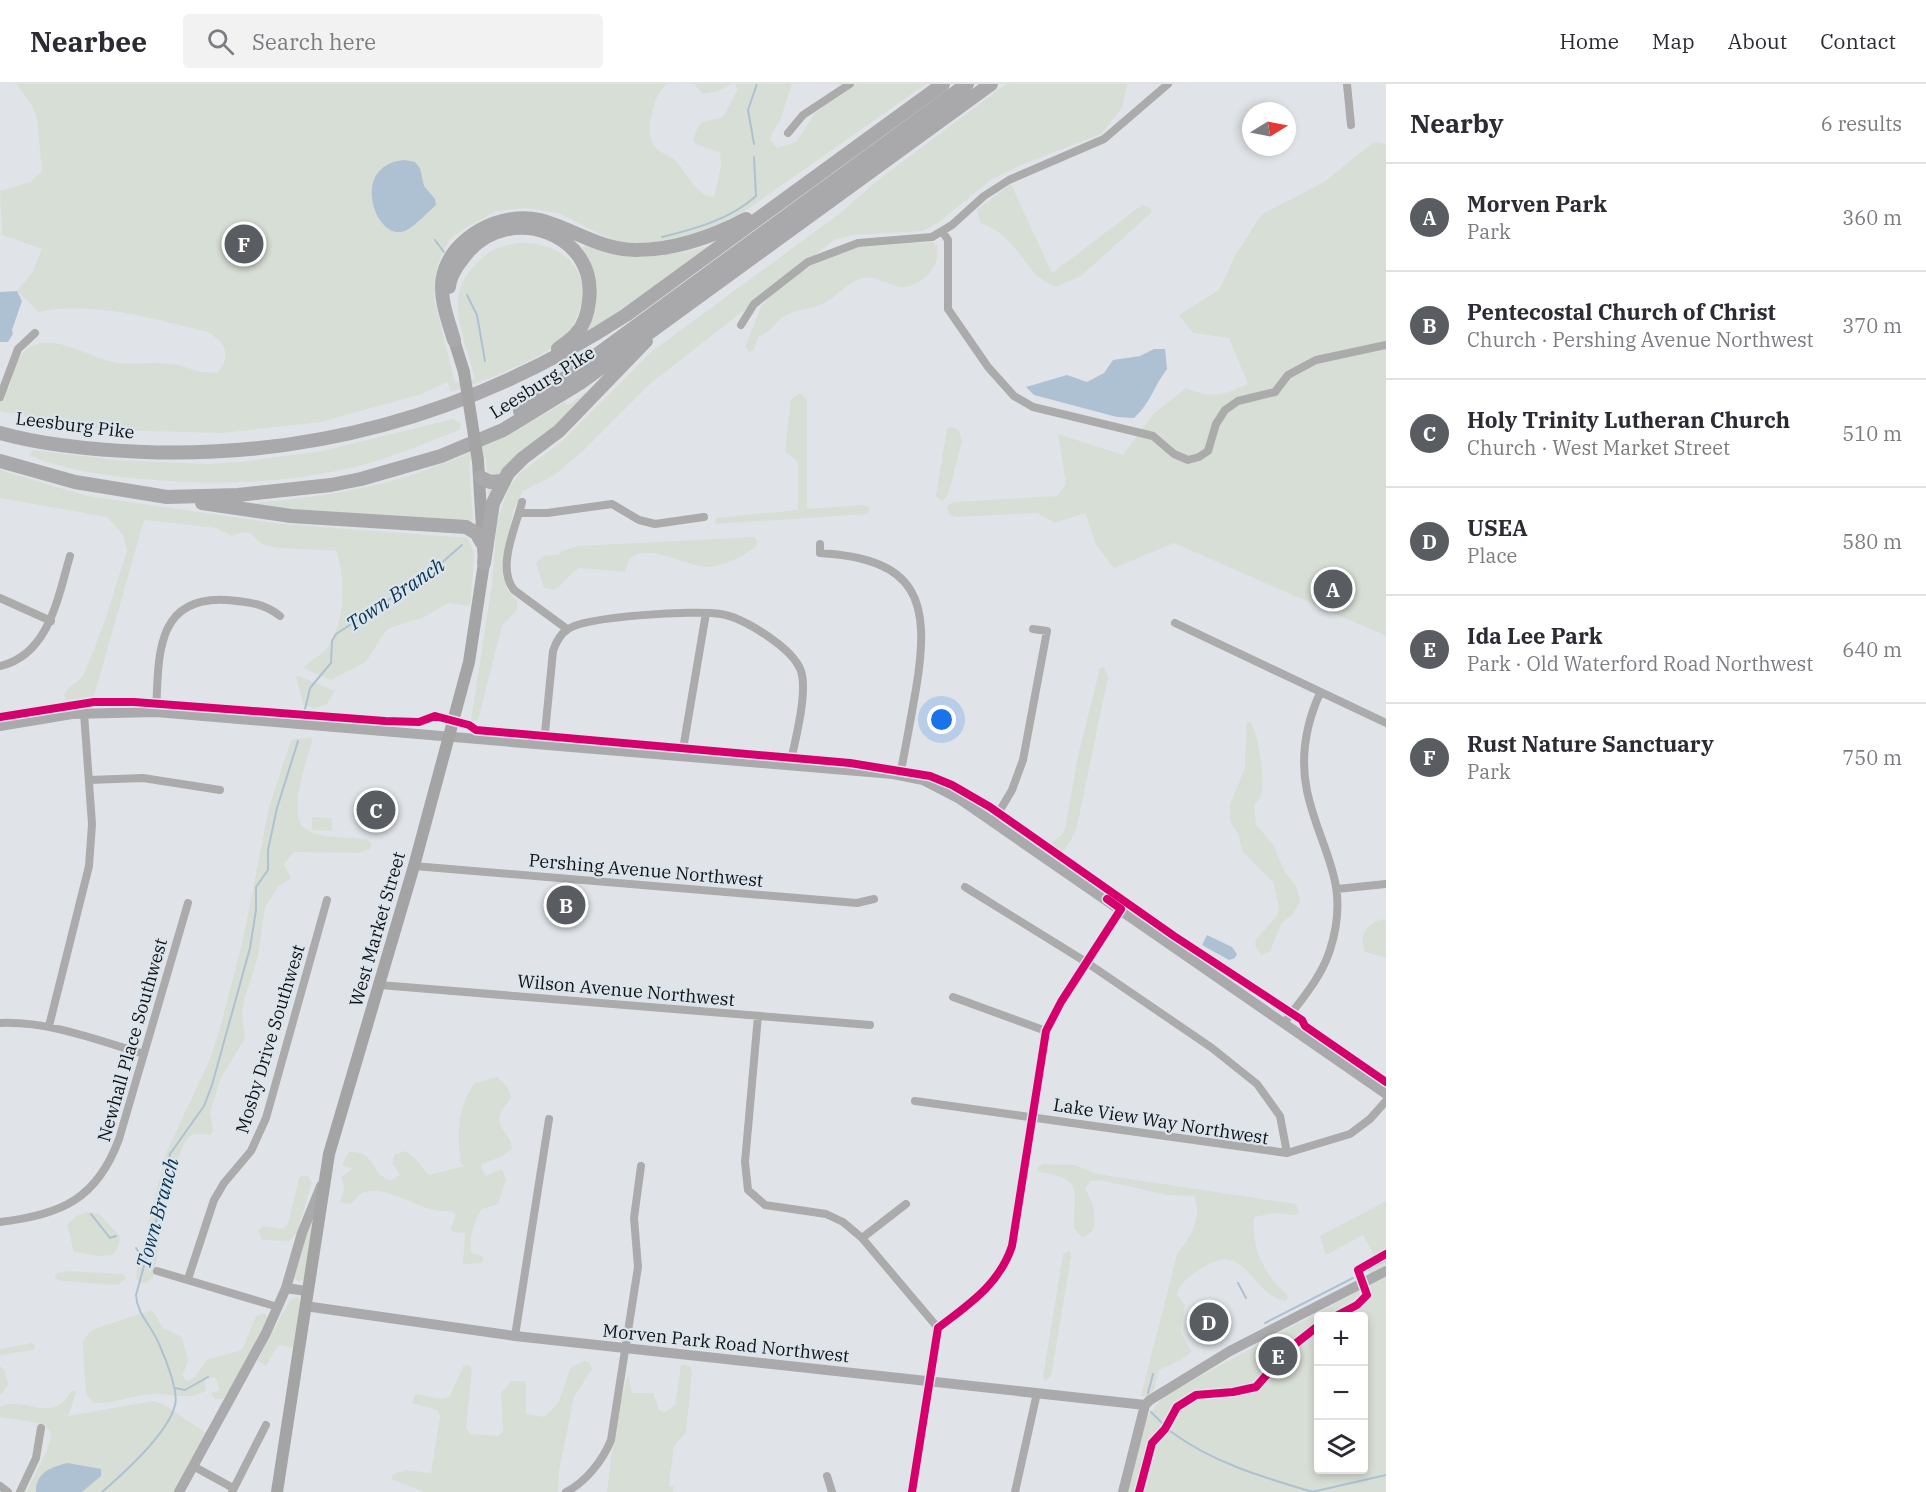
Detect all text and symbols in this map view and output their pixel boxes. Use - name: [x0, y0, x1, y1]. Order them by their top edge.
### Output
- search box: [183, 14, 603, 68]
- text: Nearbee: [30, 23, 147, 60]
- icon: search: [204, 25, 237, 58]
- text: Search here: [252, 27, 376, 56]
- text: Home: [1559, 27, 1619, 55]
- text: Map: [1652, 27, 1695, 55]
- text: About: [1728, 27, 1787, 55]
- text: Contact: [1820, 27, 1896, 55]
- north arrow: [1242, 102, 1296, 156]
- text: Nearby: [1410, 106, 1504, 140]
- text: 6 results: [1821, 110, 1902, 137]
- text: Morven Park: [1467, 189, 1607, 218]
- text: A: [1423, 204, 1436, 231]
- text: 360 m: [1842, 204, 1902, 231]
- text: Park: [1467, 218, 1511, 245]
- pin: F: [224, 222, 264, 266]
- text: Pentecostal Church of Christ: [1467, 297, 1776, 326]
- text: B: [1422, 312, 1437, 339]
- text: 370 m: [1842, 312, 1902, 339]
- text: Church · Pershing Avenue Northwest: [1467, 326, 1814, 353]
- street label: Leesburg Pike: [485, 341, 599, 423]
- text: Holy Trinity Lutheran Church: [1467, 405, 1790, 434]
- street label: Leesburg Pike: [14, 406, 136, 444]
- text: C: [1423, 420, 1436, 447]
- text: 510 m: [1842, 420, 1902, 447]
- text: Church · West Market Street: [1467, 434, 1730, 461]
- text: USEA: [1467, 513, 1528, 542]
- text: D: [1422, 528, 1437, 555]
- text: 580 m: [1842, 528, 1902, 555]
- text: Place: [1467, 542, 1517, 569]
- water label: Town Branch: [340, 551, 450, 637]
- pin: A: [1314, 566, 1352, 612]
- text: Ida Lee Park: [1467, 621, 1602, 650]
- text: E: [1423, 636, 1436, 663]
- text: 640 m: [1842, 636, 1902, 663]
- text: Park · Old Waterford Road Northwest: [1467, 650, 1813, 677]
- your location: [927, 705, 956, 734]
- text: Rust Nature Sanctuary: [1467, 729, 1714, 758]
- text: F: [1423, 744, 1436, 771]
- text: 750 m: [1842, 744, 1902, 771]
- text: Park: [1467, 758, 1511, 785]
- pin: C: [356, 788, 395, 832]
- street label: Pershing Avenue Northwest: [528, 848, 764, 892]
- street label: West Market Street: [344, 849, 410, 1009]
- pin: B: [546, 882, 586, 928]
- street label: Newhall Place Southwest: [92, 936, 172, 1144]
- street label: Mosby Drive Southwest: [230, 942, 310, 1136]
- street label: Wilson Avenue Northwest: [516, 969, 736, 1011]
- street label: Lake View Way Northwest: [1052, 1093, 1270, 1149]
- water label: Town Branch: [129, 1155, 185, 1271]
- pin: D: [1190, 1300, 1228, 1344]
- map controls: [1314, 1312, 1368, 1474]
- button: +: [1314, 1312, 1368, 1366]
- street label: Morven Park Road Northwest: [602, 1319, 850, 1367]
- pin: E: [1258, 1334, 1298, 1378]
- button: −: [1314, 1366, 1368, 1420]
- button: layers: [1314, 1420, 1368, 1474]

